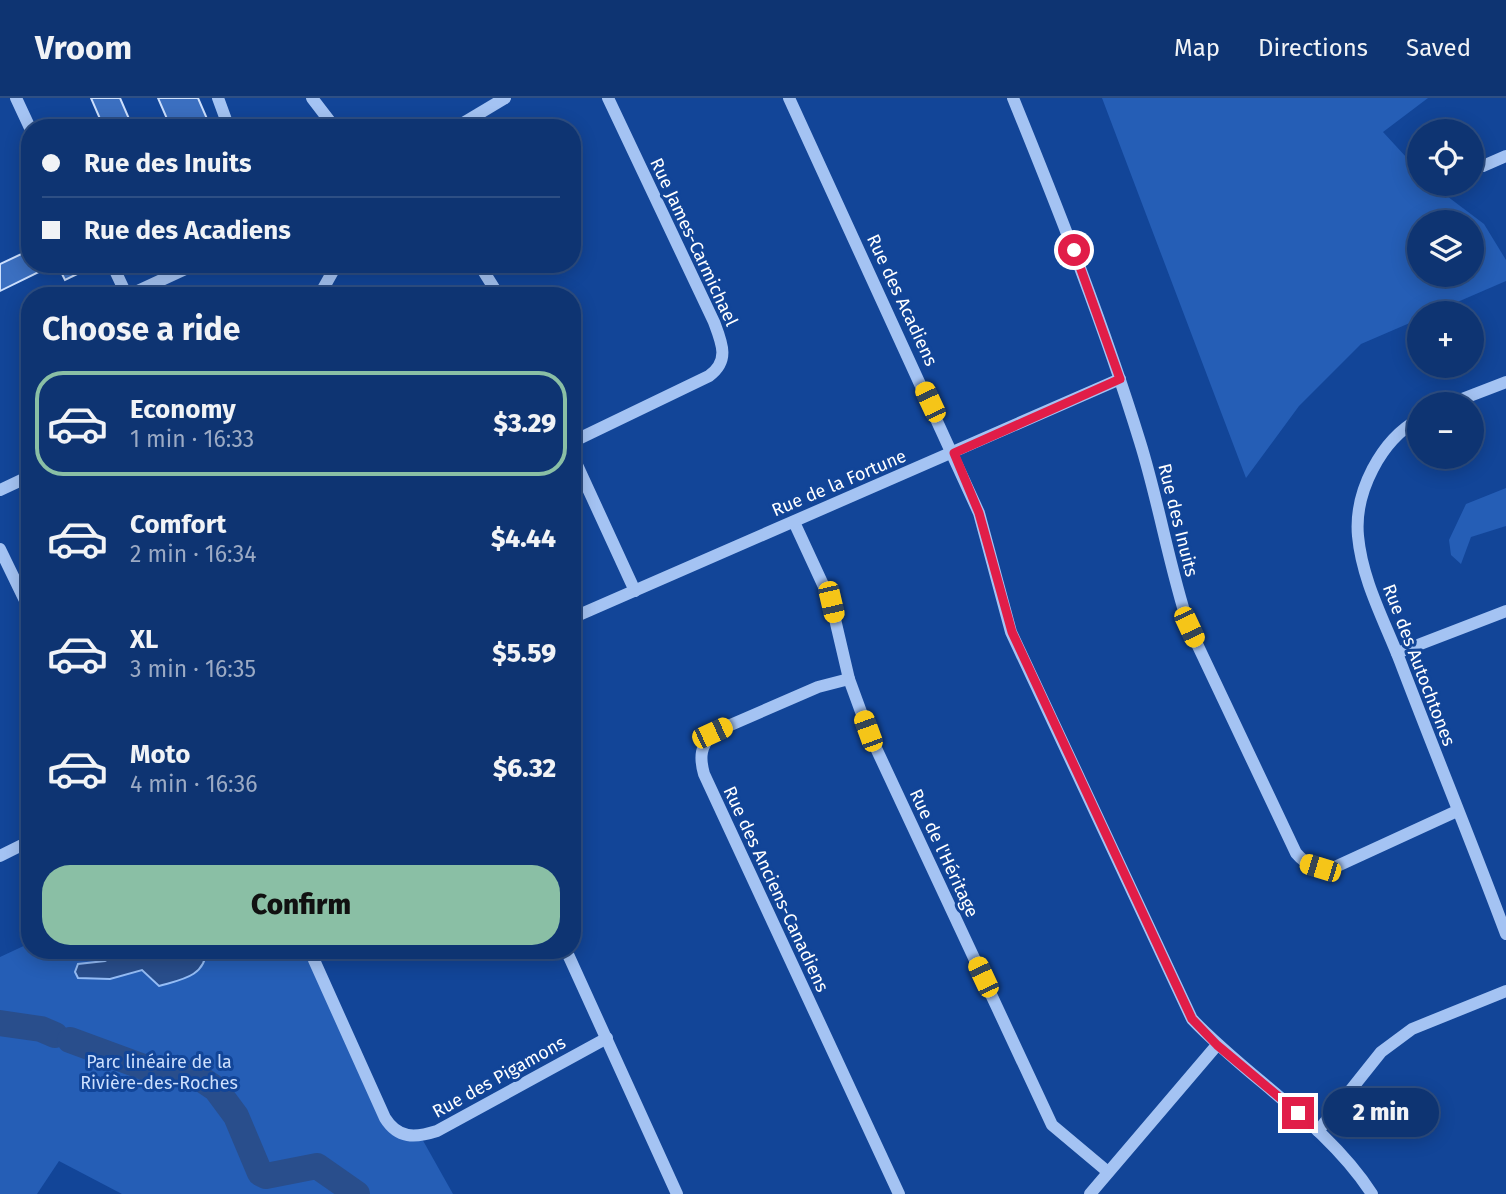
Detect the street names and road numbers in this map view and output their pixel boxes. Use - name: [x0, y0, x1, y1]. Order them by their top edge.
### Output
- street label: Rue James-Carmichael: [645, 154, 743, 330]
- street label: Rue des Acadiens: [862, 231, 942, 369]
- street label: Rue de la Fortune: [768, 445, 910, 521]
- street label: Rue des Inuits: [1153, 461, 1203, 579]
- street label: Rue des Autochtones: [1378, 581, 1460, 749]
- street label: Rue des Anciens-Canadiens: [719, 783, 833, 995]
- street label: Rue de l'Héritage: [905, 785, 983, 921]
- street label: Rue des Pigamons: [429, 1031, 569, 1123]

